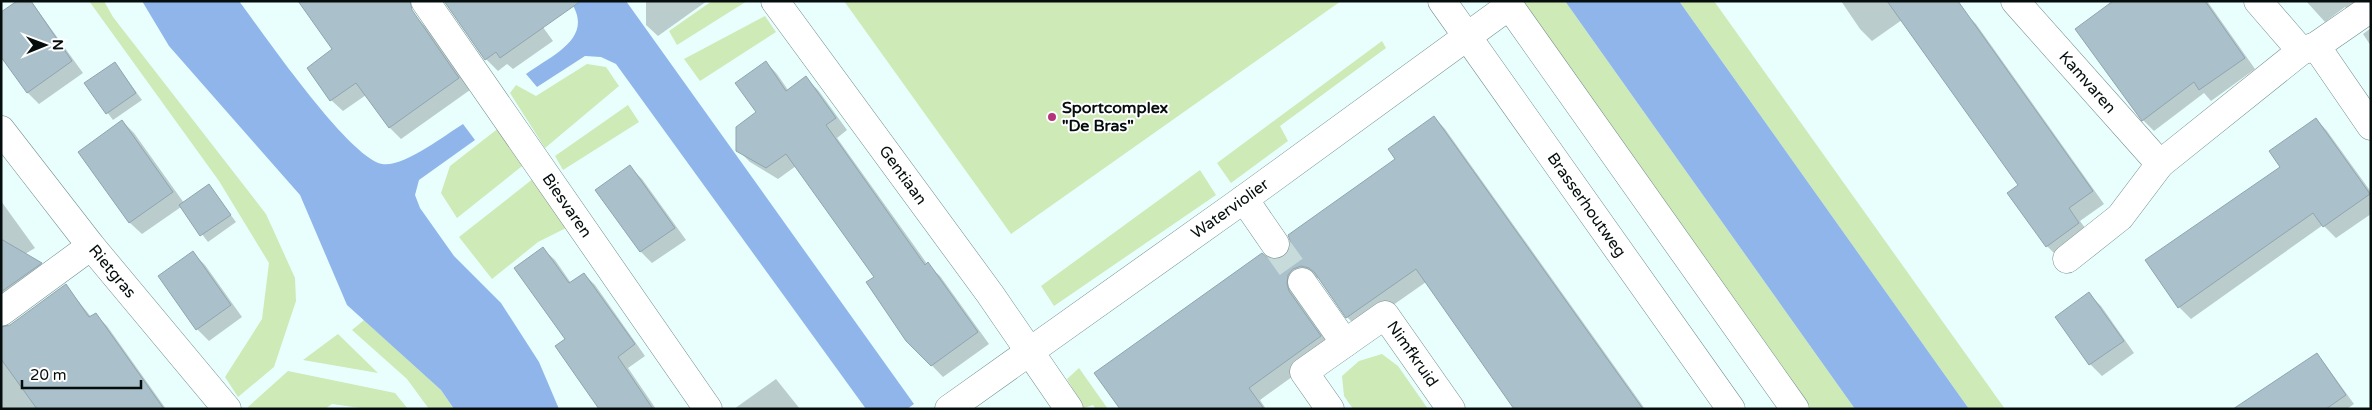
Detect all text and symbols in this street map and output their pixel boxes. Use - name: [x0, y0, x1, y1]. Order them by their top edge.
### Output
- north arrow: [20, 20, 70, 70]
- text: N: [49, 39, 66, 51]
- street label: Kamvaren: [2055, 47, 2120, 118]
- place label: Sportcomplex "De Bras": [1062, 98, 1169, 136]
- marker: Sportcomplex "De Bras": [1046, 111, 1058, 123]
- street label: Gentiaan: [874, 142, 931, 209]
- street label: Brasserhoutweg: [1543, 149, 1630, 261]
- street label: Biesvaren: [538, 170, 596, 242]
- street label: Waterviolier: [1187, 174, 1274, 243]
- street label: Rietgras: [84, 241, 140, 302]
- street label: Nimfkruid: [1382, 317, 1442, 391]
- scale bar: [22, 358, 141, 390]
- text: 20 m: [30, 366, 67, 384]

